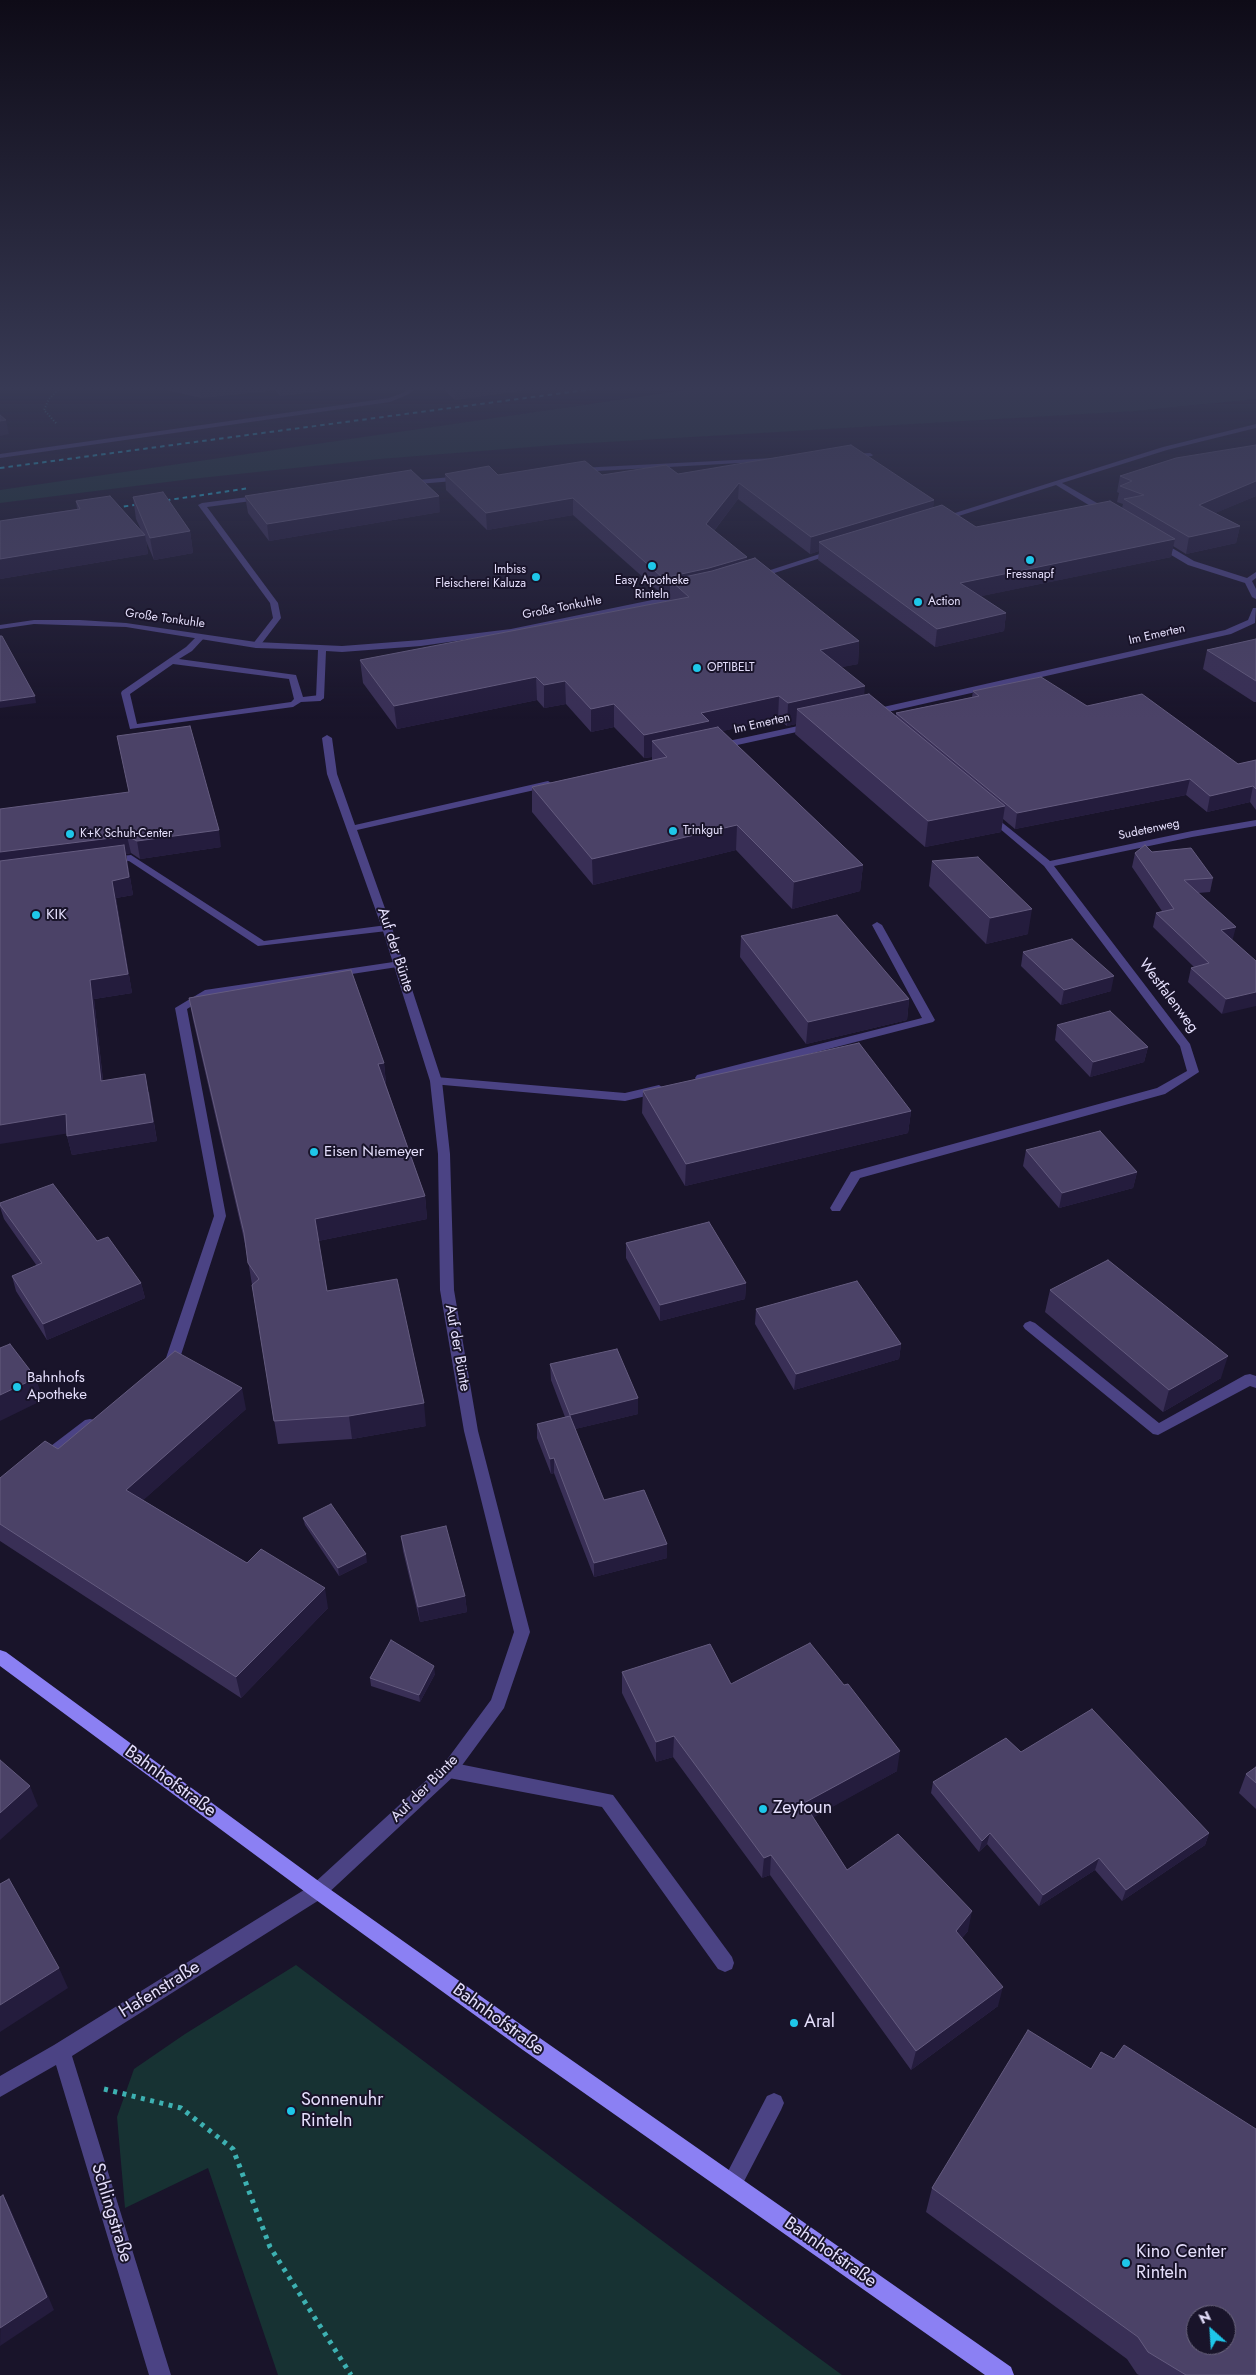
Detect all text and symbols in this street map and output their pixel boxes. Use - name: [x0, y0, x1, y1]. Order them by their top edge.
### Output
- marker: Fressnapf: [1024, 554, 1036, 566]
- marker: Easy Apotheke Rinteln: [646, 560, 658, 572]
- place label: Imbiss Fleischerei Kaluza: [435, 563, 526, 591]
- place label: Fressnapf: [1006, 568, 1054, 582]
- marker: Imbiss Fleischerei Kaluza: [530, 571, 542, 583]
- place label: Easy Apotheke Rinteln: [615, 574, 689, 602]
- street label: Große Tonkuhle: [521, 593, 603, 623]
- place label: Action: [928, 595, 961, 609]
- marker: Action: [912, 596, 924, 608]
- street label: Große Tonkuhle: [124, 606, 206, 632]
- street label: Im Emerten: [1127, 622, 1187, 648]
- place label: OPTIBELT: [707, 661, 755, 675]
- marker: OPTIBELT: [691, 662, 703, 674]
- street label: Im Emerten: [732, 711, 792, 737]
- street label: Sudetenweg: [1117, 816, 1181, 844]
- place label: Trinkgut: [683, 824, 722, 838]
- marker: Trinkgut: [667, 825, 679, 837]
- place label: K+K Schuh-Center: [80, 827, 172, 841]
- marker: K+K Schuh-Center: [64, 828, 76, 840]
- place label: KIK: [46, 906, 67, 924]
- street label: Auf der Bünte: [373, 906, 417, 994]
- marker: KIK: [30, 909, 42, 921]
- street label: Westfalenweg: [1134, 956, 1202, 1036]
- place label: Eisen Niemeyer: [324, 1143, 424, 1161]
- marker: Eisen Niemeyer: [308, 1146, 320, 1158]
- street label: Auf der Bünte: [441, 1303, 473, 1393]
- place label: Bahnhofs Apotheke: [27, 1369, 87, 1404]
- marker: Bahnhofs Apotheke: [11, 1381, 23, 1393]
- street label: Bahnhofstraße: [120, 1742, 220, 1822]
- street label: Auf der Bünte: [388, 1752, 462, 1826]
- place label: Zeytoun: [773, 1798, 832, 1820]
- marker: Zeytoun: [757, 1803, 769, 1815]
- street label: Hafenstraße: [116, 1957, 204, 2023]
- street label: Bahnhofstraße: [448, 1980, 548, 2060]
- place label: Aral: [804, 2012, 835, 2034]
- marker: Aral: [788, 2017, 800, 2029]
- place label: Sonnenuhr Rinteln: [301, 2090, 383, 2132]
- marker: Sonnenuhr Rinteln: [285, 2105, 297, 2117]
- street label: Schlingstraße: [86, 2161, 136, 2265]
- street label: Bahnhofstraße: [780, 2213, 880, 2293]
- place label: Kino Center Rinteln: [1136, 2242, 1226, 2284]
- marker: Kino Center Rinteln: [1120, 2257, 1132, 2269]
- north arrow: [1186, 2305, 1236, 2355]
- text: N: [1195, 2306, 1214, 2329]

